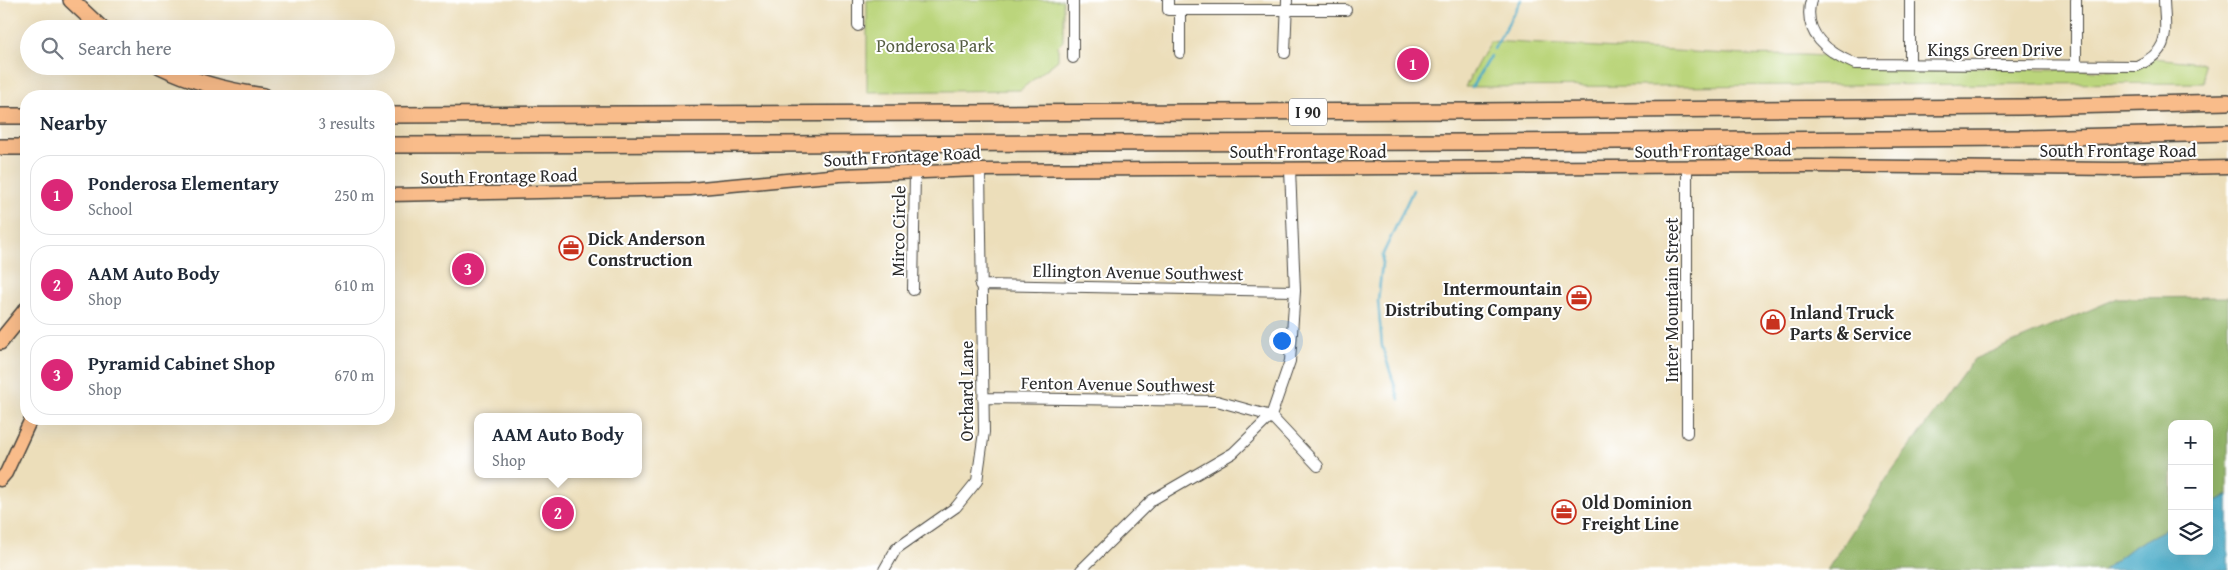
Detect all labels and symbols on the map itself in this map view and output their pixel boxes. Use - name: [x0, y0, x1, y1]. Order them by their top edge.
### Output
- park label: Ponderosa Park: [876, 32, 995, 59]
- street label: Kings Green Drive: [1928, 36, 2062, 63]
- pin: 1: [1397, 45, 1429, 83]
- road number: I 90: [1289, 98, 1327, 125]
- street label: South Frontage Road: [1634, 135, 1792, 165]
- street label: South Frontage Road: [2039, 137, 2197, 164]
- street label: South Frontage Road: [823, 138, 982, 174]
- street label: South Frontage Road: [1229, 138, 1387, 165]
- street label: South Frontage Road: [420, 161, 578, 191]
- street label: Mirco Circle: [884, 185, 912, 277]
- street label: Inter Mountain Street: [1658, 217, 1685, 383]
- place label: Dick Anderson Construction: [588, 225, 705, 273]
- office icon: Dick Anderson Construction: [558, 235, 584, 261]
- pin: 3: [452, 250, 484, 288]
- street label: Ellington Avenue Southwest: [1032, 257, 1244, 287]
- place label: Intermountain Distributing Company: [1385, 275, 1563, 323]
- office icon: Intermountain Distributing Company: [1566, 285, 1592, 311]
- place label: Inland Truck Parts & Service: [1790, 299, 1912, 347]
- shop icon: Inland Truck Parts & Service: [1760, 309, 1786, 335]
- your location: [1269, 328, 1295, 354]
- street label: Orchard Lane: [953, 340, 980, 442]
- street label: Fenton Avenue Southwest: [1021, 369, 1216, 399]
- place label: Old Dominion Freight Line: [1582, 489, 1692, 537]
- pin: 2: [542, 494, 574, 532]
- office icon: Old Dominion Freight Line: [1551, 499, 1577, 525]

